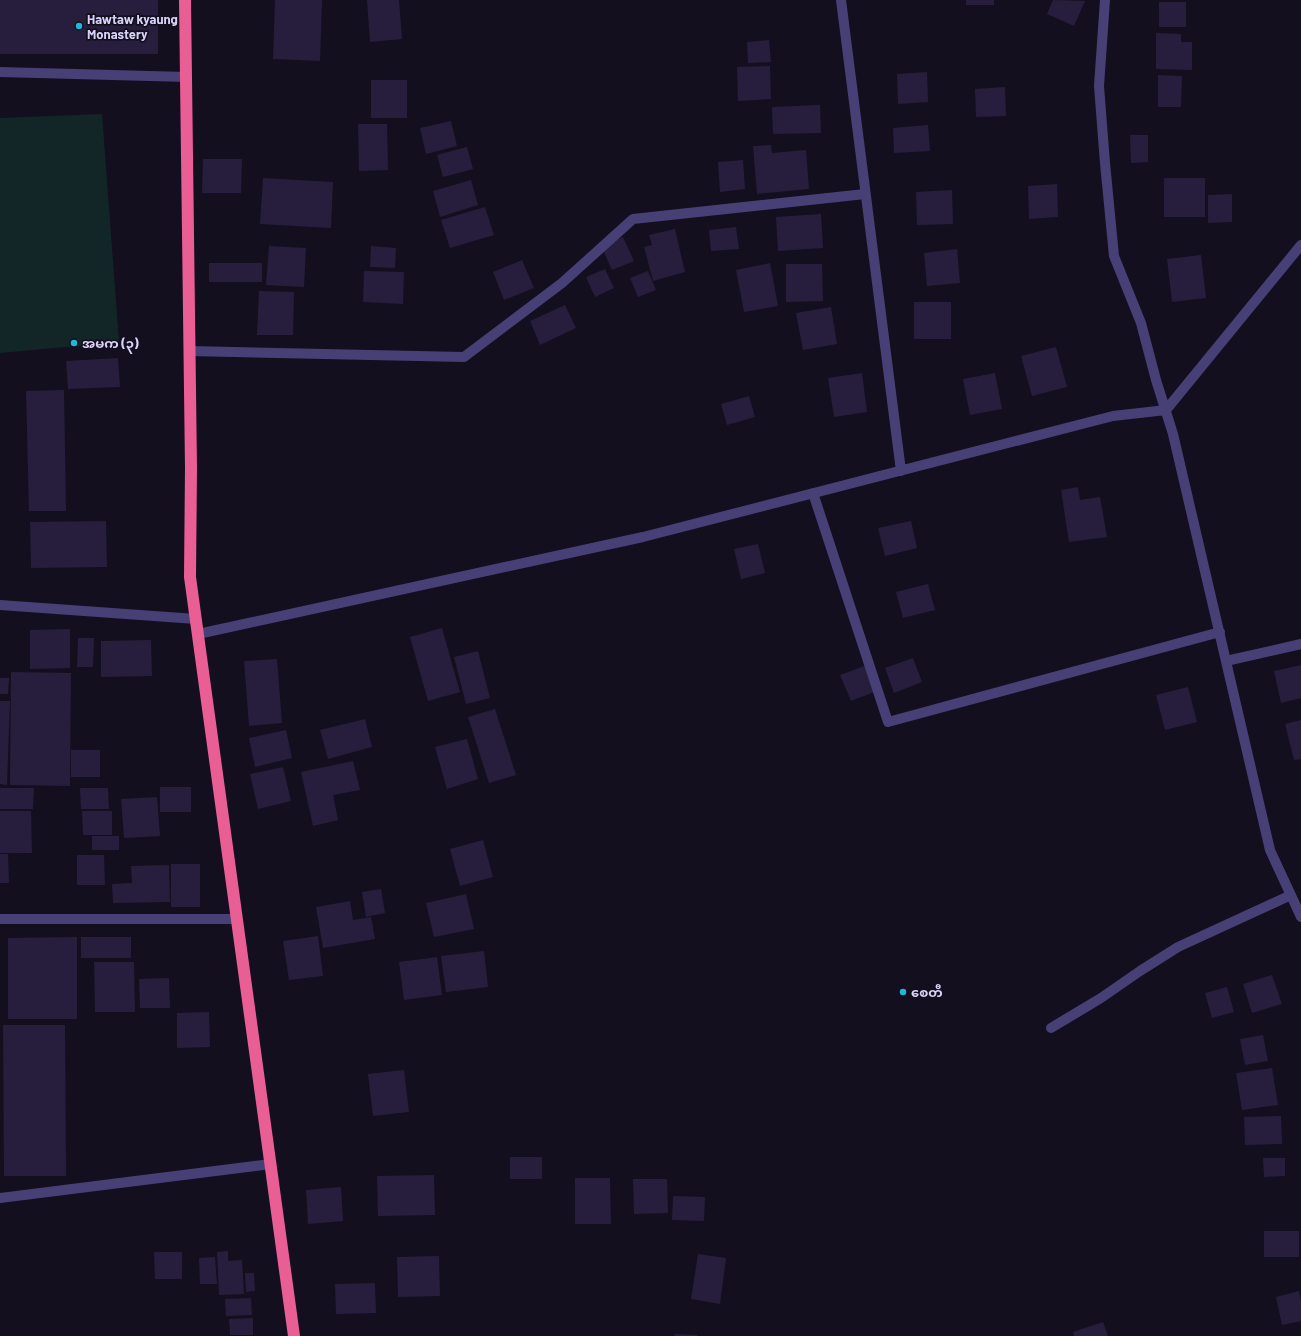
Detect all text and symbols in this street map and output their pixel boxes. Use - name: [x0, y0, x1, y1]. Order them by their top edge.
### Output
- place label: Hawtaw kyaung Monastery: [87, 11, 178, 42]
- marker: Hawtaw kyaung Monastery: [74, 21, 84, 31]
- place label: အမက (၃): [82, 335, 139, 354]
- marker: အမက (၃): [69, 338, 79, 348]
- place label: စေတီ: [911, 984, 943, 1000]
- marker: စေတီ: [898, 987, 908, 997]

